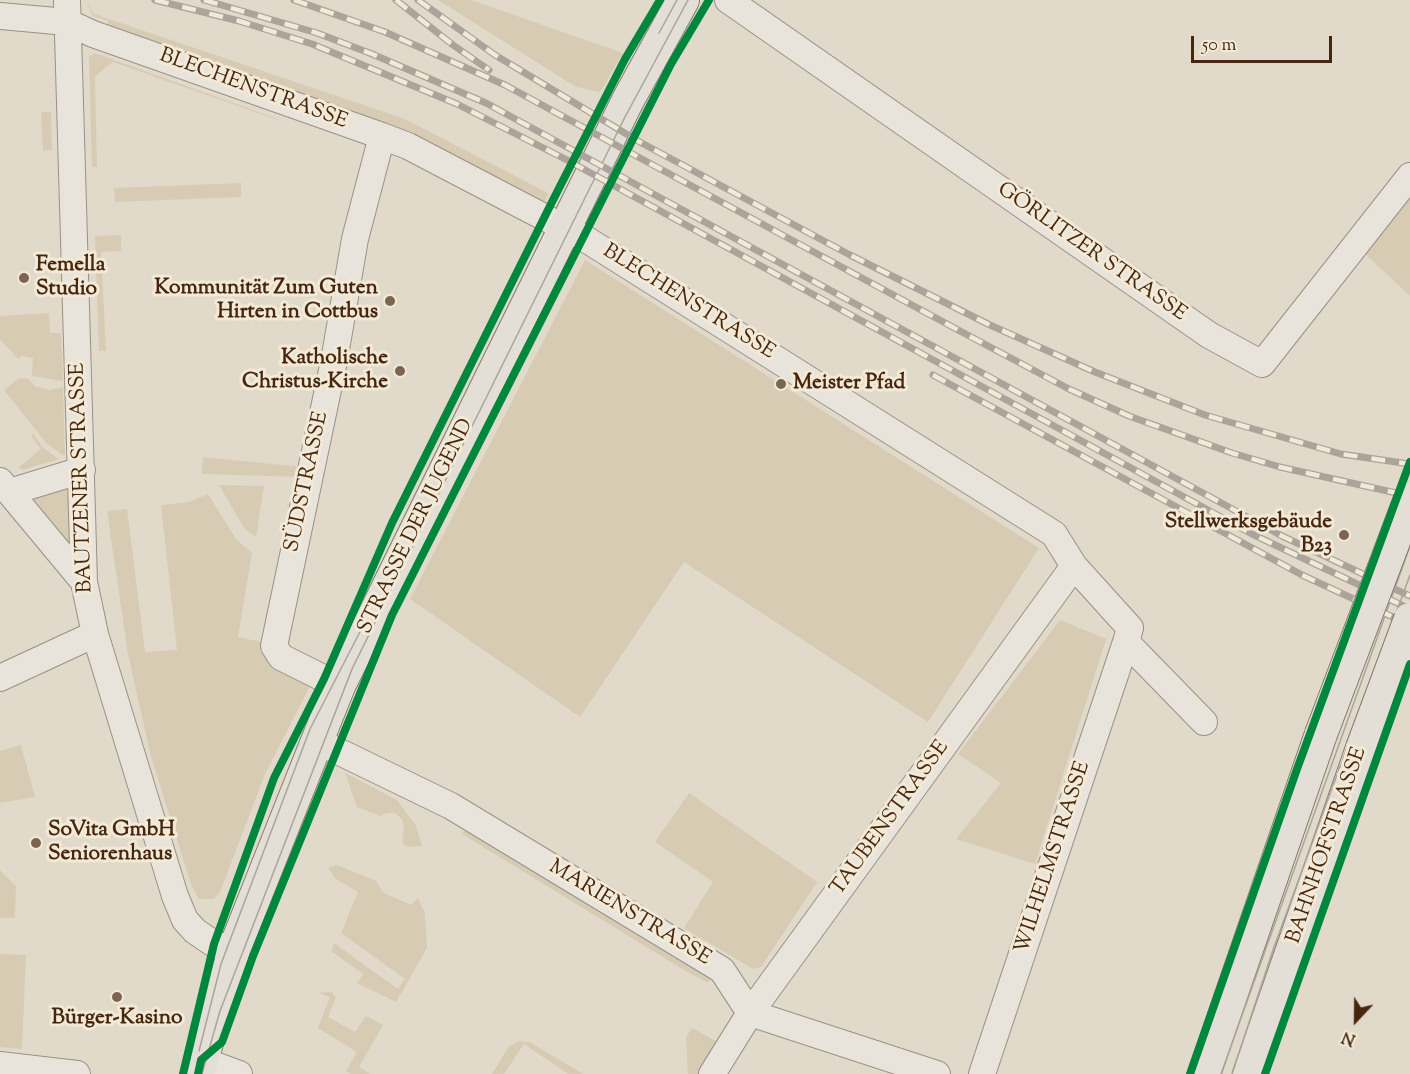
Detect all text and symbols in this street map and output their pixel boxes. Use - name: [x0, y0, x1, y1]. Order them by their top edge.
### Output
- scale bar: [1194, 24, 1335, 62]
- text: 50 m: [1202, 33, 1236, 59]
- street label: BLECHENSTRASSE: [155, 44, 351, 136]
- street label: GÖRLITZER STRASSE: [991, 178, 1191, 328]
- street label: BLECHENSTRASSE: [597, 240, 779, 366]
- place label: Femella Studio: [36, 253, 105, 303]
- marker: Femella Studio: [17, 271, 31, 285]
- place label: Kommunität Zum Guten Hirten in Cottbus: [155, 276, 378, 326]
- marker: Kommunität Zum Guten Hirten in Cottbus: [383, 294, 397, 308]
- place label: Katholische Christus-Kirche: [242, 346, 388, 396]
- street label: BAUTZENER STRASSE: [66, 362, 100, 594]
- marker: Katholische Christus-Kirche: [393, 364, 407, 378]
- place label: Meister Pfad: [793, 371, 905, 397]
- marker: Meister Pfad: [774, 377, 788, 391]
- street label: SÜDSTRASSE: [281, 409, 335, 555]
- street label: STRASSE DER JUGEND: [354, 415, 480, 639]
- place label: Stellwerksgebäude B23: [1165, 510, 1332, 560]
- marker: Stellwerksgebäude B23: [1337, 528, 1351, 542]
- street label: TAUBENSTRASSE: [826, 737, 956, 901]
- street label: BAHNHOFSTRASSE: [1283, 745, 1373, 947]
- street label: WILHELMSTRASSE: [1011, 759, 1097, 957]
- place label: SoVita GmbH Seniorenhaus: [48, 818, 175, 868]
- marker: SoVita GmbH Seniorenhaus: [29, 836, 43, 850]
- street label: MARIENSTRASSE: [543, 856, 715, 972]
- marker: Bürger-Kasino: [110, 990, 124, 1004]
- north arrow: [1326, 990, 1386, 1050]
- place label: Bürger-Kasino: [52, 1006, 182, 1032]
- text: N: [1339, 1024, 1359, 1050]

